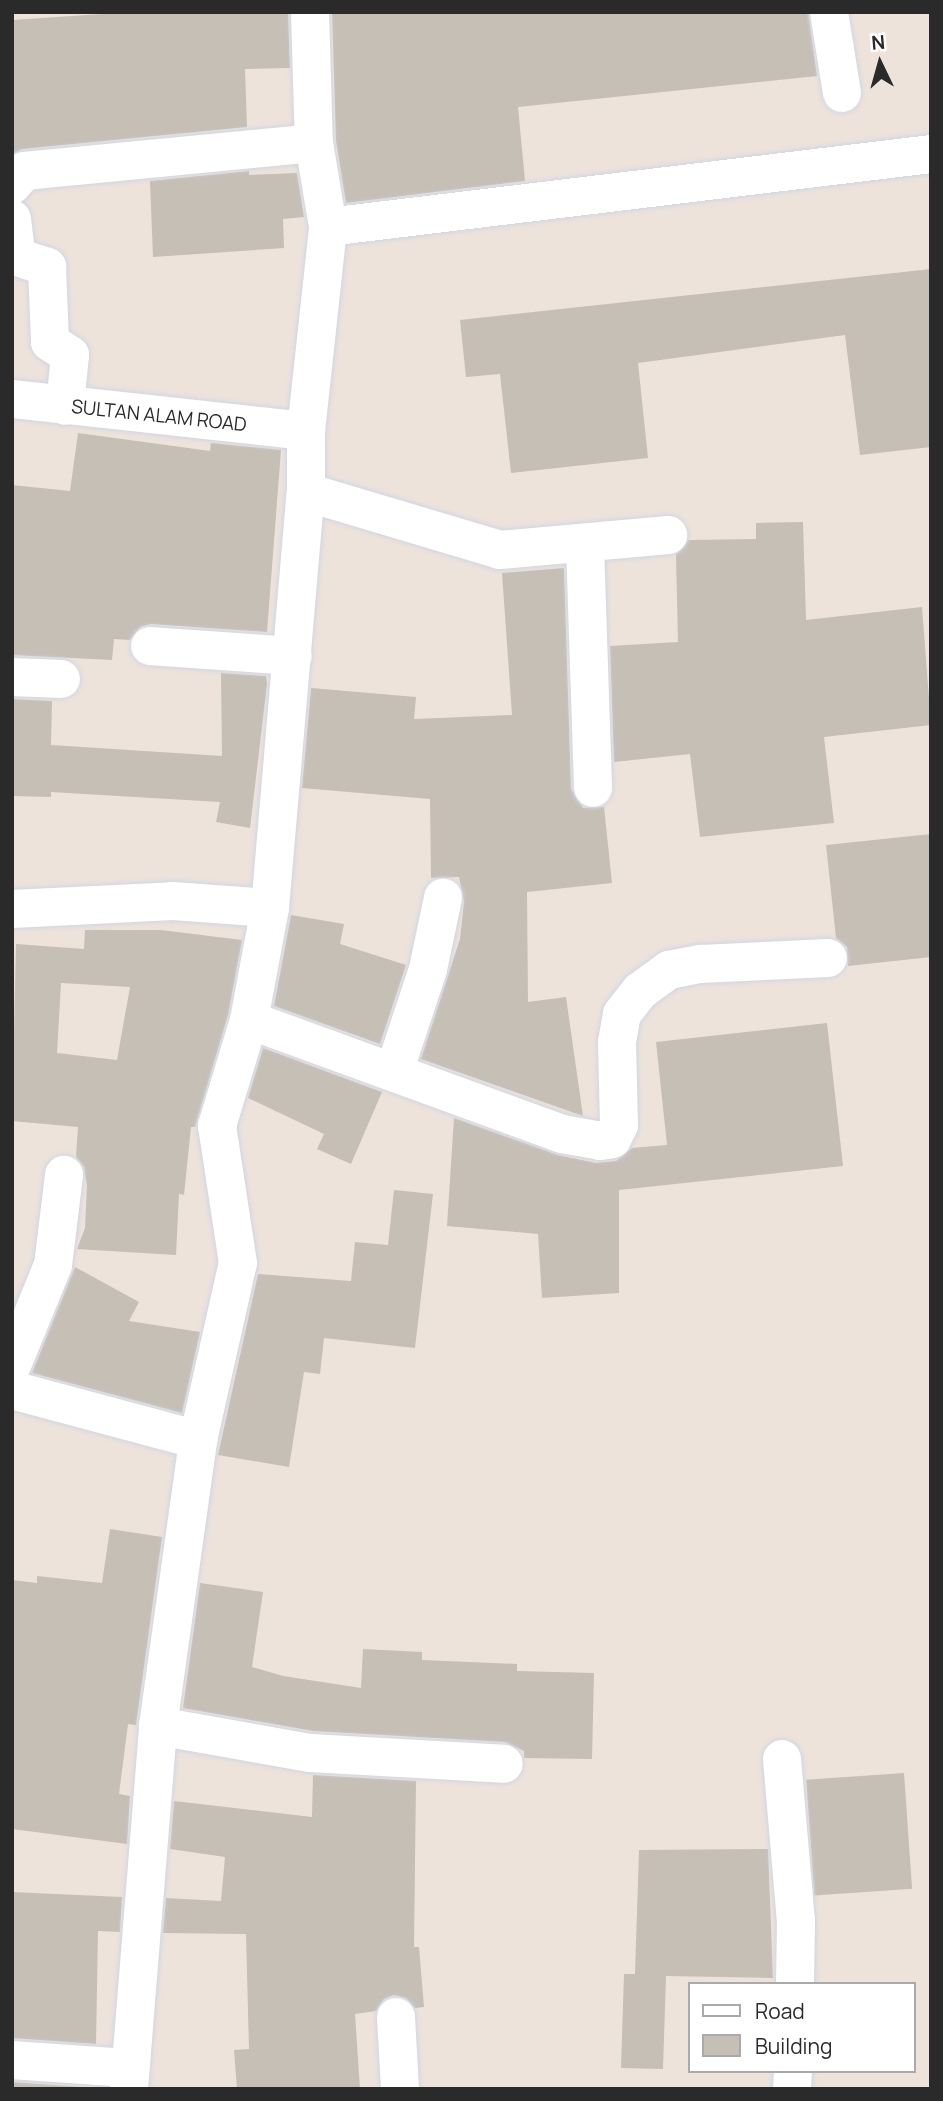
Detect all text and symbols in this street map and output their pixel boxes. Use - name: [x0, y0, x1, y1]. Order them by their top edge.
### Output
- north arrow: [845, 28, 915, 98]
- text: N: [870, 29, 886, 56]
- street label: SULTAN ALAM ROAD: [70, 395, 248, 437]
- legend: [688, 1982, 915, 2073]
- text: Road: [755, 1997, 805, 2025]
- text: Building: [755, 2032, 832, 2060]

